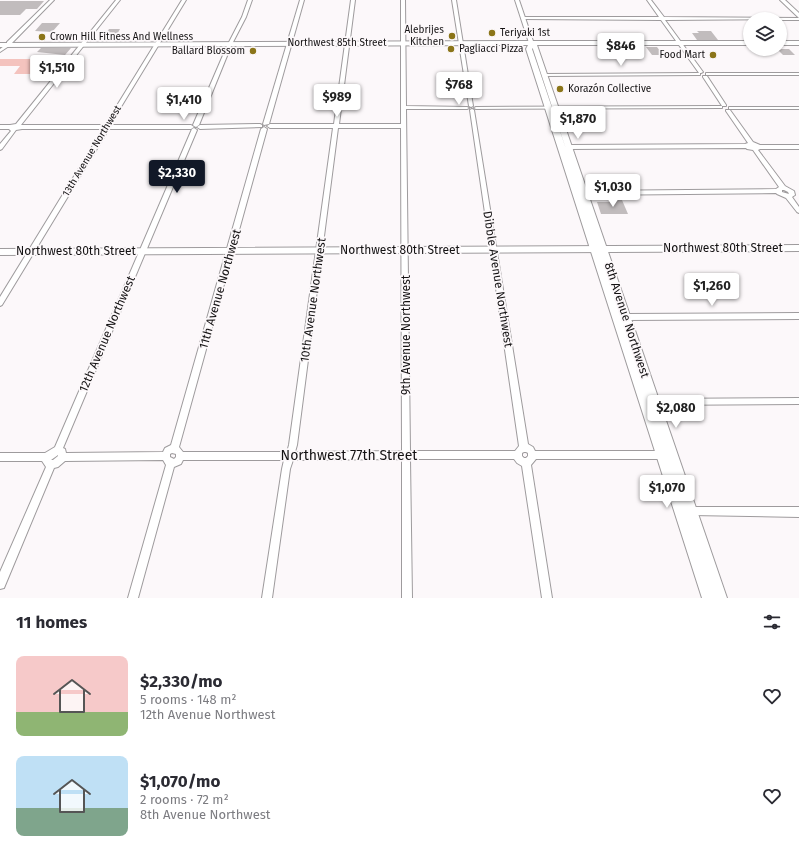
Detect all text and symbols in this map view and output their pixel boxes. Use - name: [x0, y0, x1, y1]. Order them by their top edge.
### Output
- map controls: [743, 12, 787, 56]
- button: layers: [743, 12, 787, 56]
- place label: Alebrijes Kitchen: [404, 24, 444, 48]
- place label: Teriyaki 1st: [500, 27, 551, 39]
- marker: Teriyaki 1st: [487, 28, 497, 38]
- place label: Crown Hill Fitness And Wellness: [50, 31, 193, 43]
- marker: Alebrijes Kitchen: [447, 31, 457, 41]
- marker: Crown Hill Fitness And Wellness: [37, 32, 47, 42]
- pin: $846: [597, 33, 645, 67]
- street label: Northwest 85th Street: [287, 37, 387, 49]
- text: $846: [606, 38, 636, 53]
- place label: Pagliacci Pizza: [459, 43, 523, 55]
- marker: Pagliacci Pizza: [446, 44, 456, 54]
- place label: Ballard Blossom: [172, 45, 245, 57]
- marker: Ballard Blossom: [248, 46, 258, 56]
- place label: Food Mart: [659, 49, 705, 61]
- marker: Food Mart: [708, 50, 718, 60]
- pin: $1,510: [24, 55, 90, 89]
- text: $1,510: [39, 60, 75, 75]
- pin: $768: [435, 72, 483, 106]
- text: $768: [445, 77, 473, 92]
- place label: Korazón Collective: [568, 83, 651, 95]
- pin: $989: [313, 84, 361, 118]
- marker: Korazón Collective: [555, 84, 565, 94]
- pin: $1,410: [151, 87, 217, 121]
- text: $989: [323, 89, 351, 104]
- text: $1,410: [166, 92, 202, 107]
- street label: 13th Avenue Northwest: [60, 103, 124, 199]
- pin: $1,870: [545, 106, 611, 140]
- text: $1,870: [560, 111, 596, 126]
- pin: $2,330: [144, 160, 210, 194]
- text: $2,330: [158, 165, 196, 180]
- pin: $1,030: [580, 174, 646, 208]
- text: $1,030: [594, 179, 632, 194]
- street label: Dibble Avenue Northwest: [480, 210, 516, 349]
- street label: 11th Avenue Northwest: [196, 227, 244, 351]
- street label: 10th Avenue Northwest: [297, 236, 329, 363]
- street label: Northwest 80th Street: [663, 241, 784, 255]
- street label: Northwest 80th Street: [340, 243, 461, 257]
- street label: Northwest 80th Street: [16, 244, 137, 258]
- street label: 8th Avenue Northwest: [602, 261, 652, 380]
- street label: 12th Avenue Northwest: [76, 273, 138, 394]
- pin: $1,260: [679, 273, 745, 307]
- street label: 9th Avenue Northwest: [399, 274, 413, 395]
- text: $1,260: [693, 278, 731, 293]
- pin: $2,080: [643, 395, 709, 429]
- text: $2,080: [656, 400, 696, 415]
- street label: Northwest 77th Street: [281, 447, 418, 464]
- pin: $1,070: [634, 475, 700, 509]
- text: $1,070: [649, 480, 685, 495]
- icon: filters: [761, 611, 783, 633]
- text: 11 homes: [16, 612, 87, 633]
- text: $2,330/mo: [140, 671, 223, 692]
- icon: home: [48, 672, 96, 720]
- icon: heart: [761, 685, 783, 707]
- text: 5 rooms · 148 m²: [140, 692, 236, 707]
- text: 12th Avenue Northwest: [140, 707, 275, 722]
- text: $1,070/mo: [140, 771, 220, 792]
- icon: home: [48, 772, 96, 820]
- icon: heart: [761, 785, 783, 807]
- text: 2 rooms · 72 m²: [140, 792, 229, 807]
- text: 8th Avenue Northwest: [140, 807, 270, 822]

